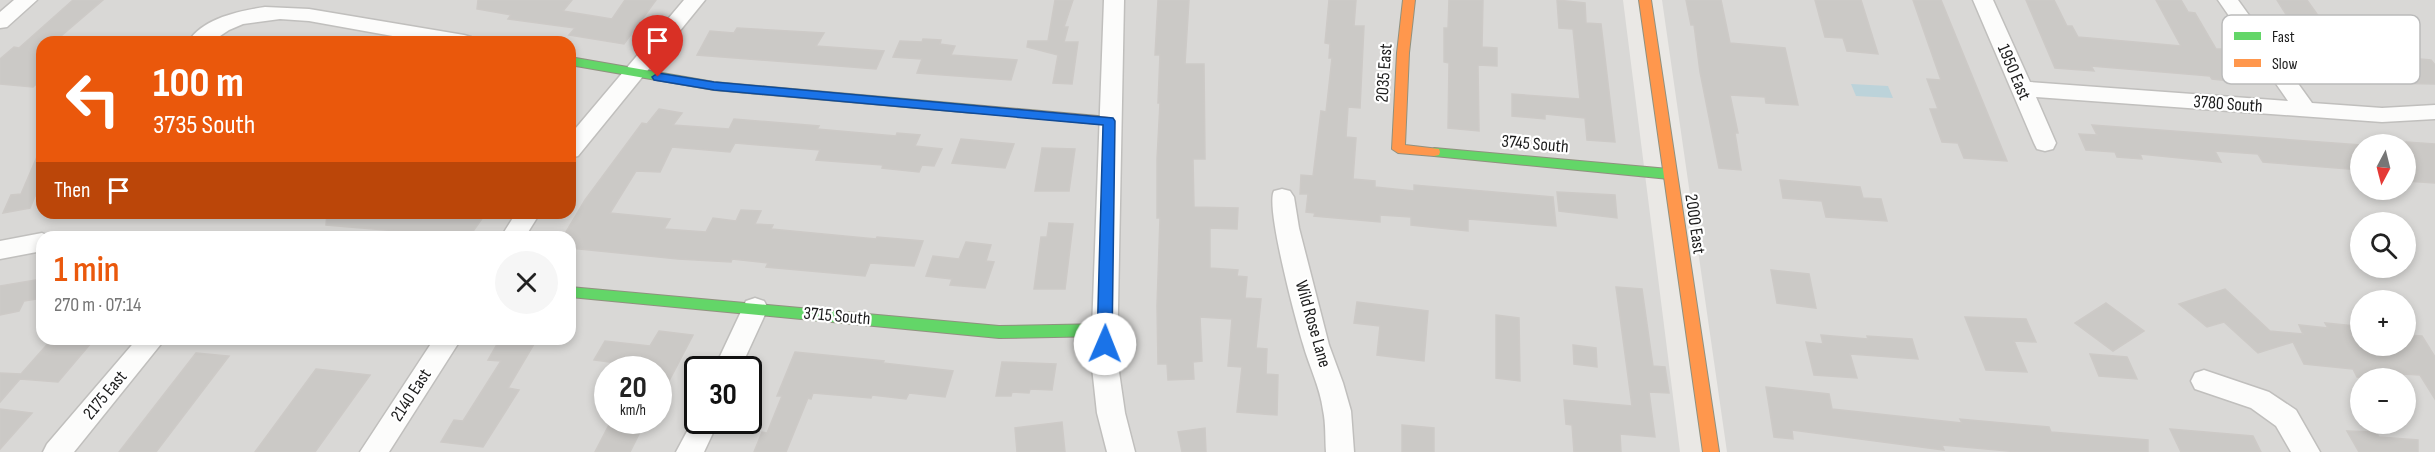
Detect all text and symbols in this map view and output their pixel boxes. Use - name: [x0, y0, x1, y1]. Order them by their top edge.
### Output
- pin: [632, 15, 683, 77]
- legend: [2222, 15, 2420, 84]
- icon: arrive: [641, 24, 674, 57]
- text: Fast: [2272, 28, 2295, 47]
- street label: 1950 East: [1993, 41, 2035, 103]
- street label: 2035 East: [1371, 42, 1397, 103]
- text: Slow: [2272, 55, 2297, 74]
- text: 100 m: [153, 58, 244, 109]
- icon: left: [54, 60, 132, 138]
- street label: 3780 South: [2193, 91, 2263, 117]
- text: 3735 South: [153, 109, 255, 141]
- street label: 3745 South: [1501, 131, 1569, 157]
- north arrow: [2350, 134, 2416, 200]
- map controls: [2350, 134, 2416, 434]
- icon: arrive: [102, 174, 135, 207]
- text: Then: [54, 177, 90, 204]
- street label: 2000 East: [1680, 193, 1710, 256]
- button: search: [2350, 212, 2416, 278]
- text: 1 min: [54, 249, 119, 292]
- button: close: [495, 251, 558, 314]
- street label: Wild Rose Lane: [1291, 278, 1335, 370]
- button: +: [2350, 290, 2416, 356]
- text: 270 m · 07:14: [54, 293, 141, 317]
- street label: 3715 South: [803, 303, 871, 329]
- position arrow: [1073, 312, 1137, 376]
- speed limit sign: 30: [684, 356, 762, 434]
- street label: 2140 East: [386, 364, 436, 425]
- street label: 2175 East: [79, 366, 132, 424]
- button: −: [2350, 368, 2416, 434]
- text: 20: [619, 370, 647, 406]
- text: km/h: [620, 401, 646, 420]

